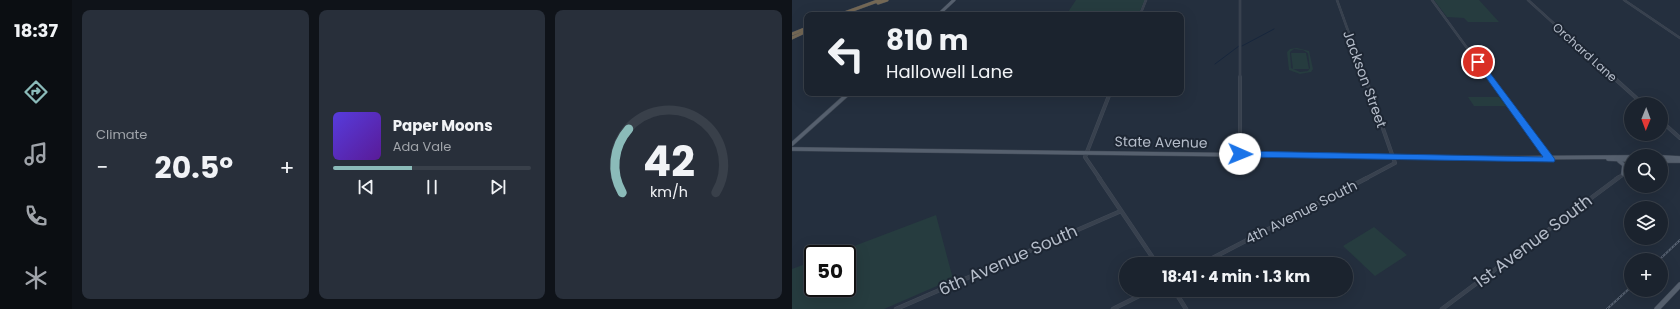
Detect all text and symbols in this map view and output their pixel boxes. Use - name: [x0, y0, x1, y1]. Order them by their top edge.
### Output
- text: 18:37: [14, 18, 58, 43]
- street label: Orchard Lane: [1549, 19, 1621, 85]
- text: 810 m: [886, 21, 969, 60]
- street label: Jackson Street: [1338, 27, 1392, 131]
- icon: left: [820, 28, 872, 80]
- pin: [1461, 45, 1495, 79]
- icon: arrive: [1467, 51, 1489, 73]
- text: Hallowell Lane: [886, 59, 1013, 84]
- icon: directions: [22, 78, 50, 106]
- north arrow: [1624, 97, 1668, 141]
- map controls: [1624, 97, 1668, 297]
- text: Paper Moons: [393, 115, 493, 136]
- text: Climate: [96, 125, 147, 144]
- text: 42: [643, 131, 695, 190]
- street label: State Avenue: [1114, 131, 1208, 153]
- position arrow: [1219, 133, 1261, 175]
- text: Ada Vale: [393, 137, 451, 156]
- icon: music: [22, 140, 50, 168]
- text: 20.5°: [155, 146, 233, 189]
- button: search: [1624, 149, 1668, 193]
- text: −: [96, 152, 108, 183]
- text: +: [280, 152, 295, 183]
- street label: 4th Avenue South: [1242, 175, 1360, 249]
- icon: previous: [355, 176, 377, 198]
- icon: pause: [421, 176, 443, 198]
- icon: next: [487, 176, 509, 198]
- text: km/h: [650, 181, 688, 201]
- street label: 1st Avenue South: [1469, 189, 1597, 293]
- button: layers: [1624, 201, 1668, 245]
- icon: phone: [22, 202, 50, 230]
- street label: 6th Avenue South: [935, 219, 1081, 301]
- speed limit sign: 50: [804, 245, 856, 297]
- button: +: [1624, 253, 1668, 297]
- icon: climate: [22, 264, 50, 292]
- text: 18:41 · 4 min · 1.3 km: [1162, 266, 1310, 287]

